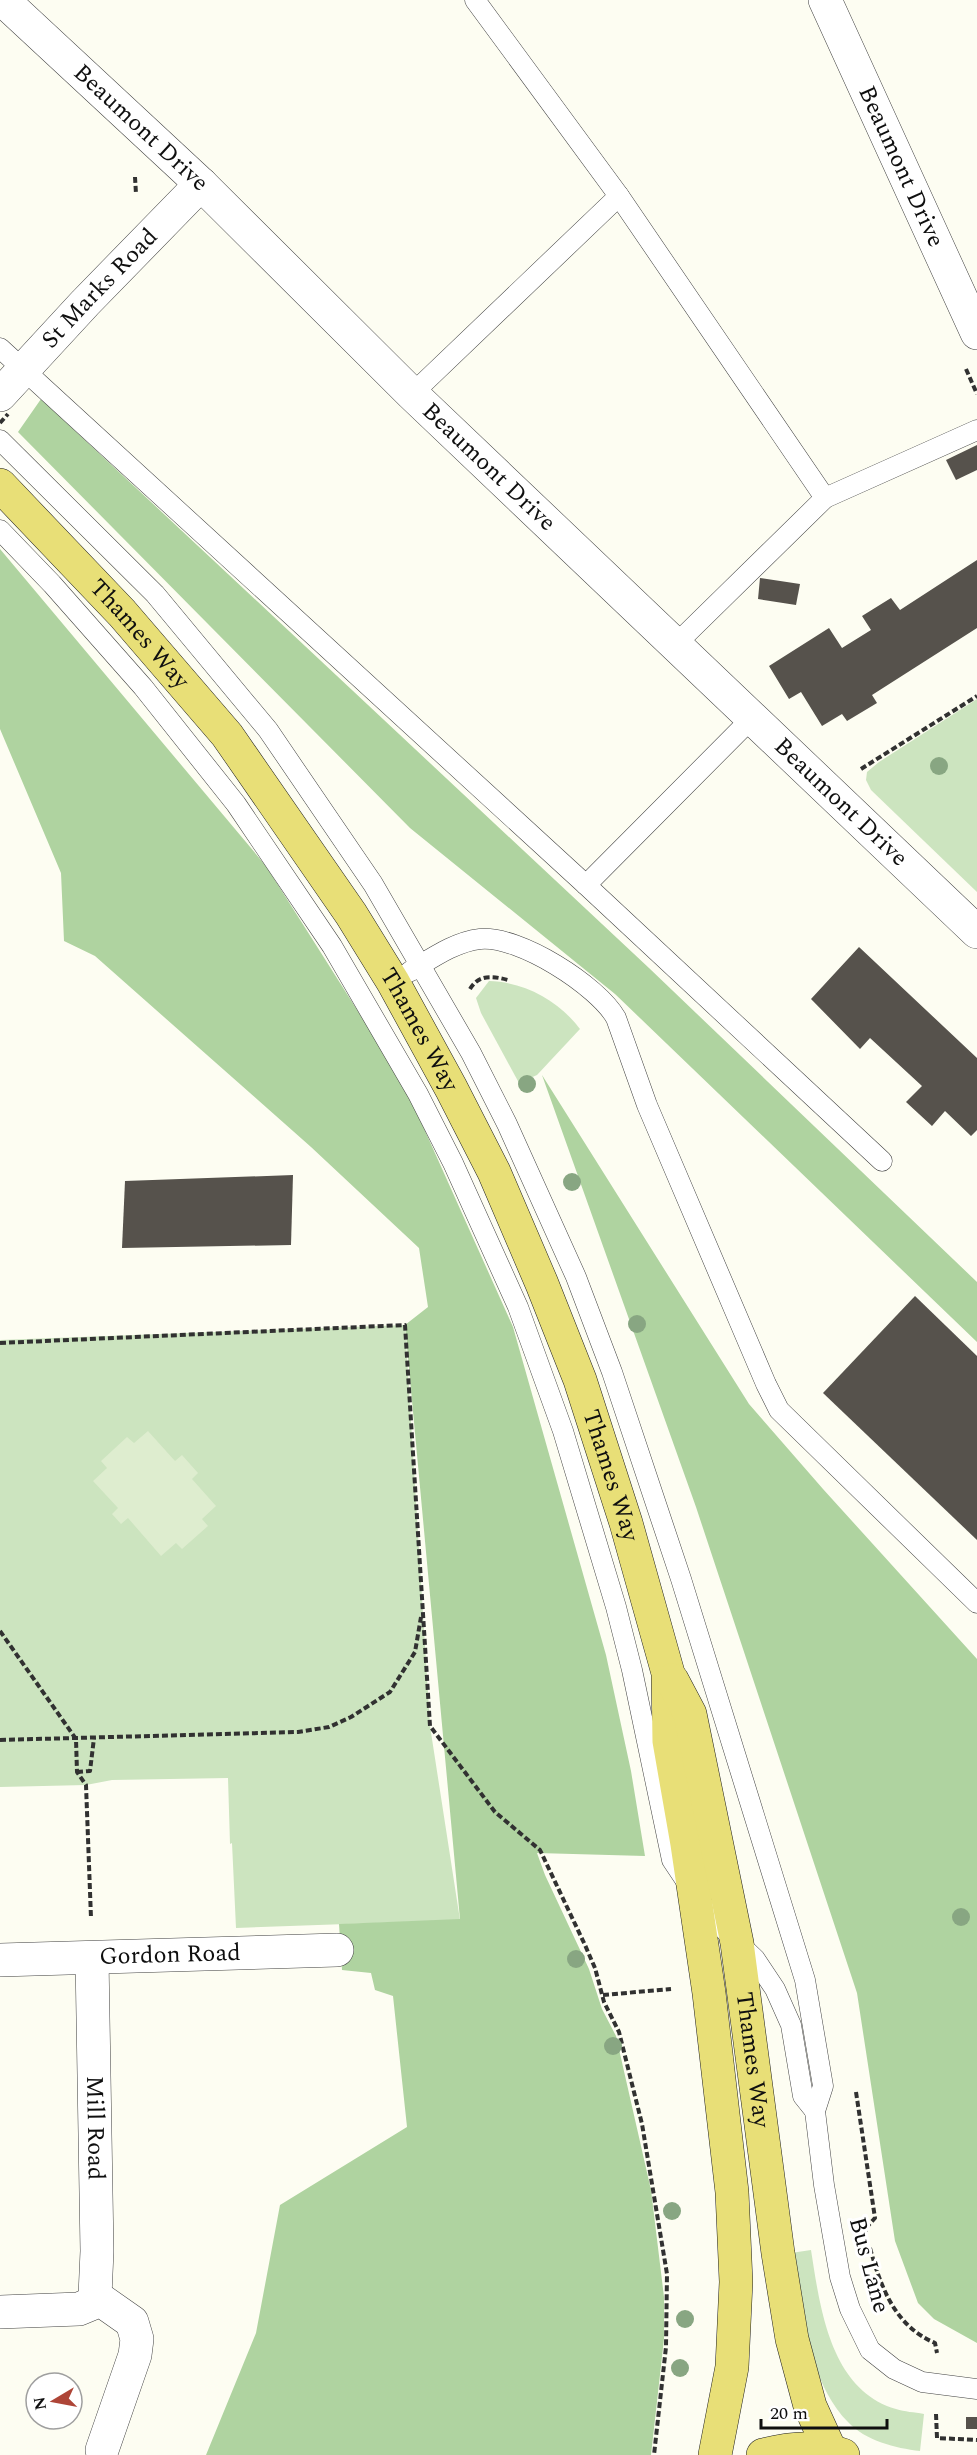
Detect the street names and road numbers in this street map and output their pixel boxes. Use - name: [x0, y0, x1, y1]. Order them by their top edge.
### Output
- street label: Beaumont Drive: [65, 56, 217, 200]
- street label: Beaumont Drive: [849, 80, 953, 253]
- street label: St Marks Road: [33, 220, 167, 357]
- street label: Beaumont Drive: [413, 394, 564, 540]
- street label: Thames Way: [81, 571, 199, 698]
- street label: Beaumont Drive: [765, 729, 916, 875]
- street label: Thames Way: [370, 961, 468, 1100]
- street label: Thames Way: [573, 1405, 649, 1547]
- street label: Gordon Road: [99, 1935, 241, 1975]
- street label: Thames Way: [726, 1990, 779, 2131]
- street label: Mill Road: [76, 2075, 114, 2181]
- street label: Bus Lane: [839, 2213, 899, 2317]

